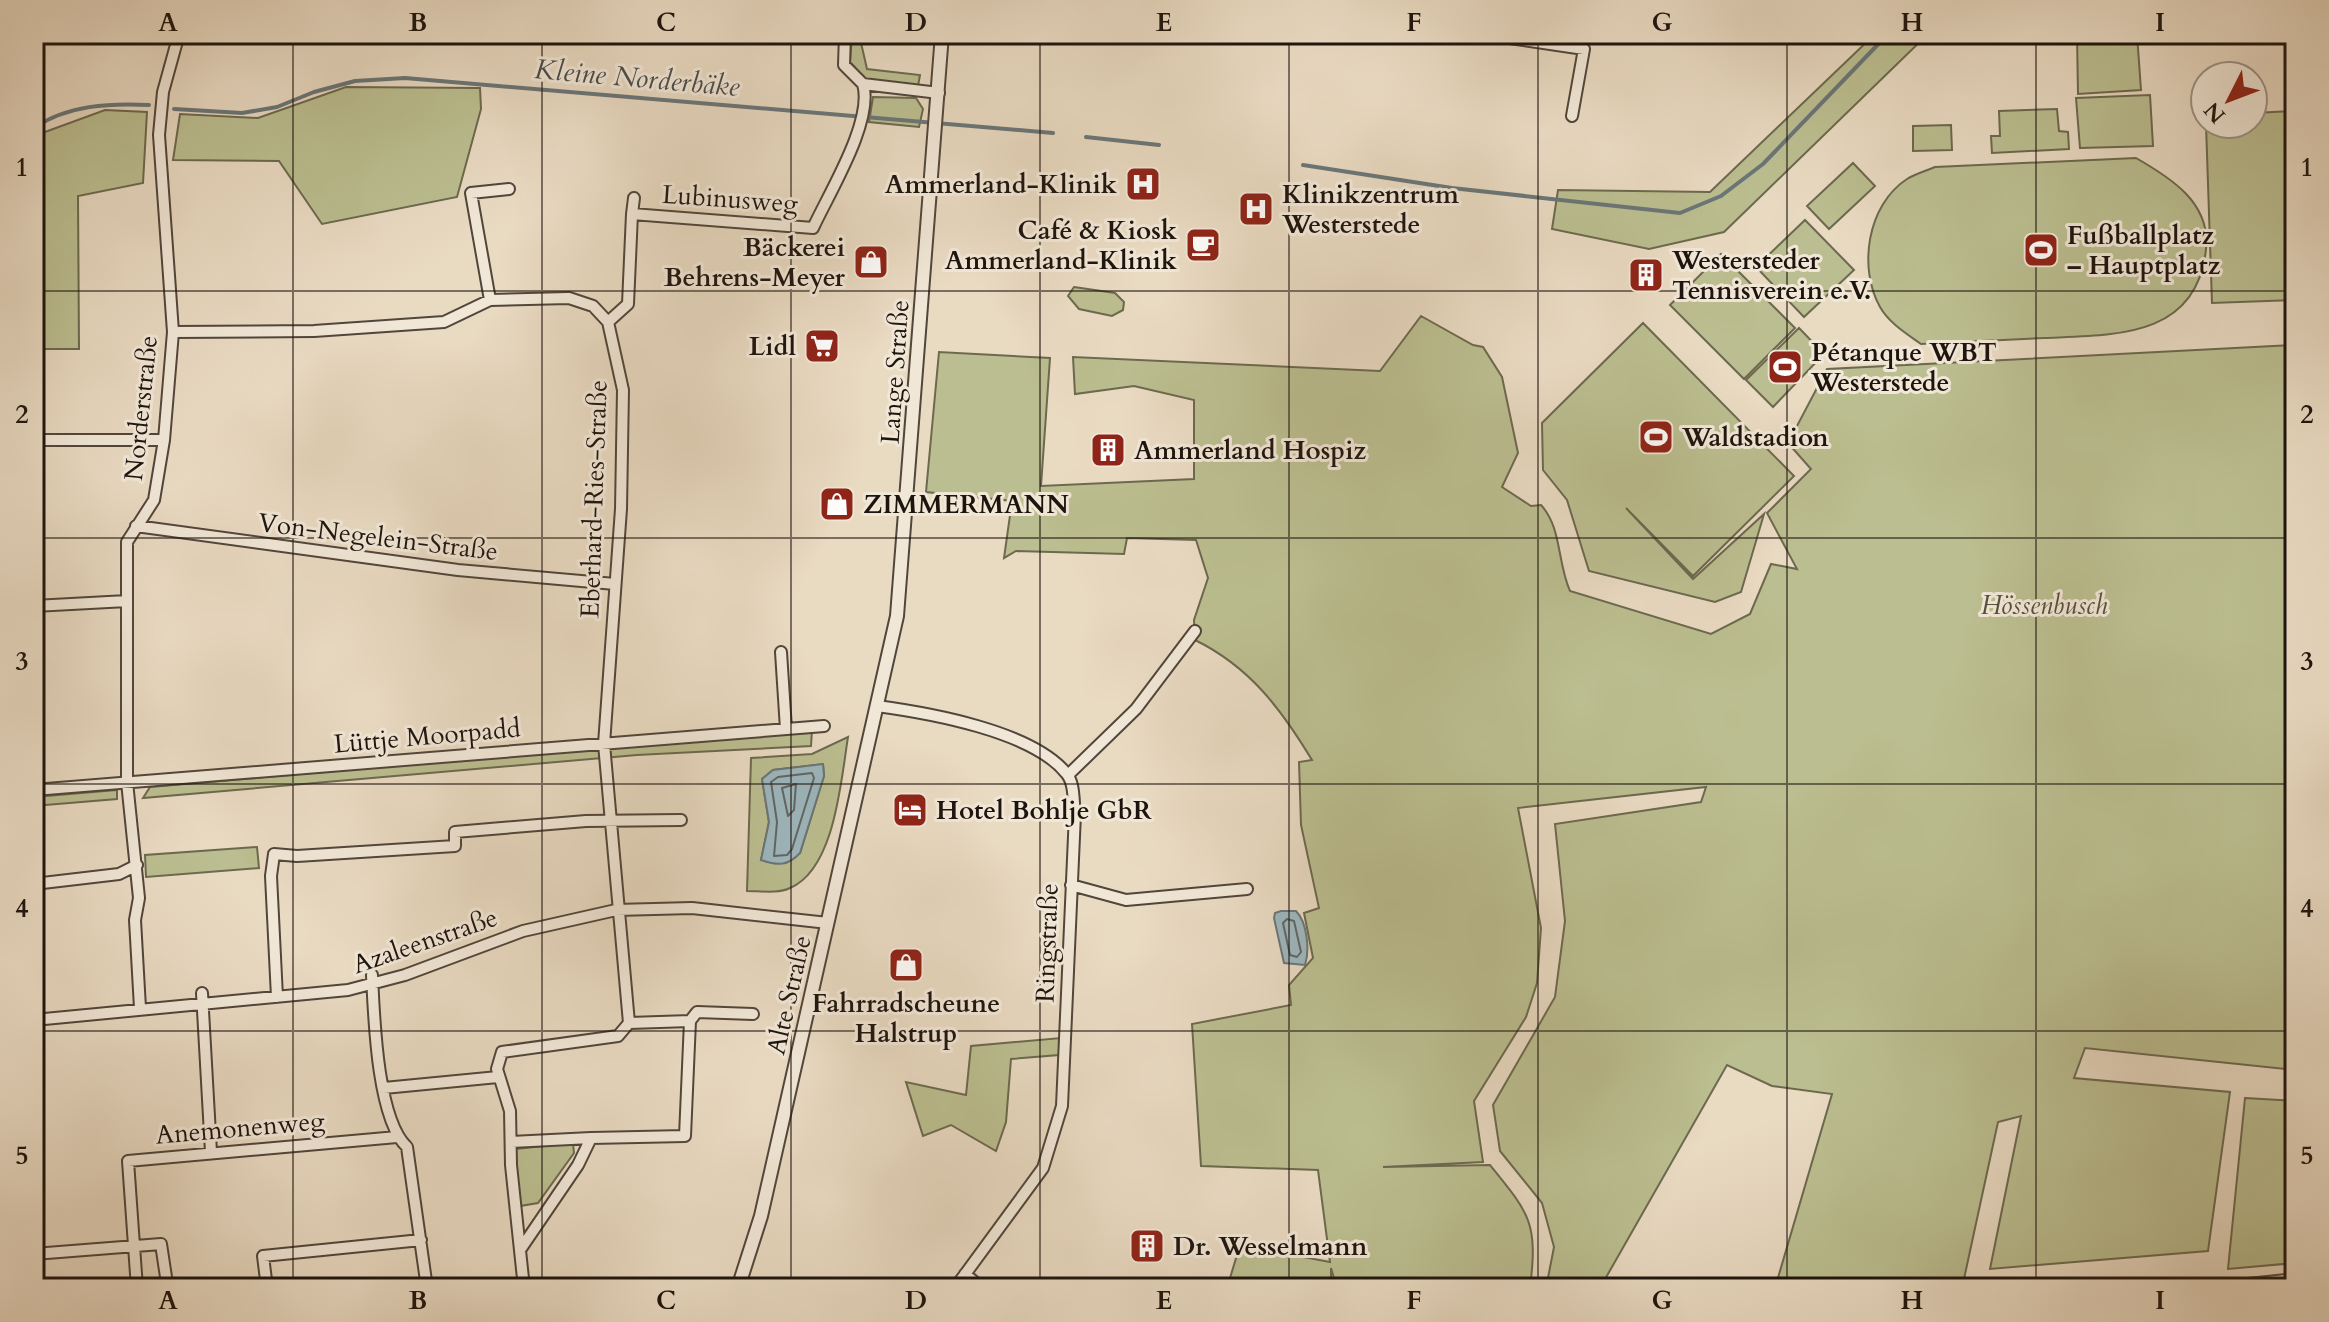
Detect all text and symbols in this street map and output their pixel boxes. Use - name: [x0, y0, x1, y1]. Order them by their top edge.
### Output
- text: A: [158, 5, 178, 40]
- text: B: [409, 5, 427, 40]
- text: C: [656, 5, 676, 40]
- text: D: [905, 5, 927, 40]
- text: E: [1156, 5, 1172, 40]
- text: F: [1406, 5, 1422, 40]
- text: G: [1651, 5, 1673, 40]
- text: H: [1901, 5, 1924, 40]
- text: I: [2155, 5, 2165, 40]
- water label: Kleine Norderbäke: [533, 50, 741, 106]
- north arrow: [2189, 60, 2269, 140]
- text: N: [2197, 96, 2232, 130]
- text: 1: [15, 150, 29, 185]
- text: 1: [2300, 150, 2314, 185]
- hospital icon: Ammerland-Klinik: [1124, 165, 1162, 203]
- place label: Ammerland-Klinik: [885, 167, 1118, 202]
- street label: Lubinusweg: [661, 177, 800, 221]
- place label: Klinikzentrum Westerstede: [1281, 177, 1459, 242]
- hospital icon: Klinikzentrum Westerstede: [1237, 190, 1275, 228]
- place label: Café & Kiosk Ammerland-Klinik: [945, 213, 1178, 278]
- place label: Fußballplatz – Hauptplatz: [2067, 218, 2221, 283]
- cafe icon: Café & Kiosk Ammerland-Klinik: [1184, 226, 1222, 264]
- place label: Bäckerei Behrens-Meyer: [664, 230, 846, 295]
- sports icon: Fußballplatz – Hauptplatz: [2022, 231, 2060, 269]
- shop icon: Bäckerei Behrens-Meyer: [852, 243, 890, 281]
- place label: Westersteder Tennisverein e.V.: [1671, 243, 1871, 308]
- building icon: Westersteder Tennisverein e.V.: [1627, 256, 1665, 294]
- street label: Lange Straße: [873, 299, 917, 445]
- supermarket icon: Lidl: [803, 327, 841, 365]
- place label: Lidl: [749, 329, 796, 364]
- street label: Norderstraße: [116, 334, 166, 482]
- place label: Pétanque WBT Westerstede: [1810, 335, 1997, 400]
- sports icon: Pétanque WBT Westerstede: [1766, 348, 1804, 386]
- street label: Eberhard-Ries-Straße: [572, 379, 616, 619]
- text: 2: [15, 397, 29, 432]
- text: 2: [2300, 397, 2314, 432]
- sports icon: Waldstadion: [1637, 418, 1675, 456]
- place label: Waldstadion: [1681, 420, 1829, 455]
- building icon: Ammerland Hospiz: [1089, 431, 1127, 469]
- place label: Ammerland Hospiz: [1134, 433, 1366, 468]
- shop icon: ZIMMERMANN: [818, 485, 856, 523]
- place label: ZIMMERMANN: [863, 487, 1069, 522]
- street label: Von-Negelein-Straße: [256, 505, 500, 569]
- park label: Hössenbusch: [1981, 588, 2108, 623]
- text: 3: [15, 644, 29, 679]
- text: 3: [2300, 644, 2314, 679]
- street label: Lüttje Moorpadd: [332, 710, 522, 762]
- hotel icon: Hotel Bohlje GbR: [891, 791, 929, 829]
- place label: Hotel Bohlje GbR: [936, 793, 1152, 828]
- street label: Ringstraße: [1027, 883, 1067, 1003]
- text: 4: [15, 891, 29, 926]
- text: 4: [2300, 891, 2314, 926]
- street label: Azaleenstraße: [348, 900, 502, 982]
- street label: Alte Straße: [758, 932, 820, 1058]
- shop icon: Fahrradscheune Halstrup: [887, 946, 925, 984]
- place label: Fahrradscheune Halstrup: [812, 986, 1000, 1051]
- street label: Anemonenweg: [154, 1103, 326, 1153]
- text: 5: [15, 1138, 29, 1173]
- text: 5: [2300, 1138, 2314, 1173]
- building icon: Dr. Wesselmann: [1128, 1227, 1166, 1265]
- place label: Dr. Wesselmann: [1173, 1229, 1368, 1264]
- text: A: [158, 1283, 178, 1318]
- text: B: [409, 1283, 427, 1318]
- text: C: [656, 1283, 676, 1318]
- text: D: [905, 1283, 927, 1318]
- text: E: [1156, 1283, 1172, 1318]
- text: F: [1406, 1283, 1422, 1318]
- text: G: [1651, 1283, 1673, 1318]
- text: H: [1901, 1283, 1924, 1318]
- text: I: [2155, 1283, 2165, 1318]

